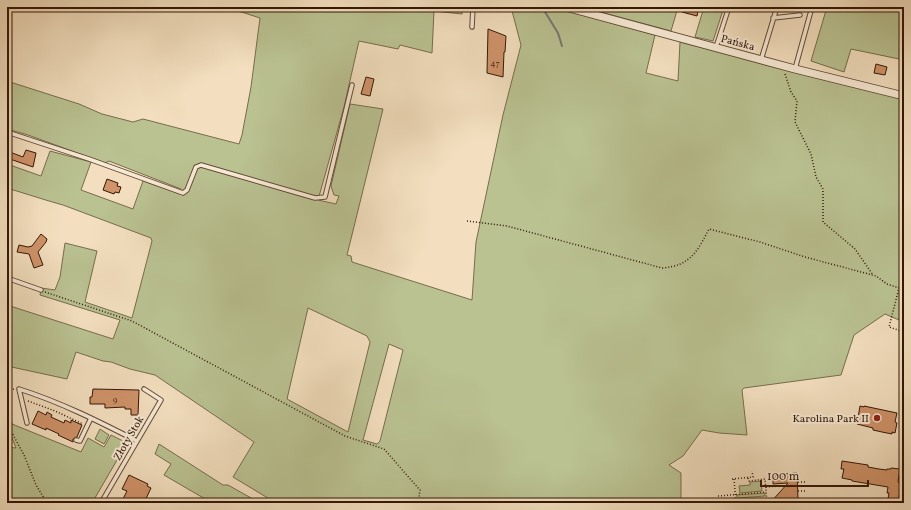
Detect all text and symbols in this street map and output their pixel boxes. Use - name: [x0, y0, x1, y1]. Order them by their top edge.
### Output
- street label: Pańska: [719, 32, 757, 55]
- house number: 47: [490, 57, 500, 70]
- house number: 9: [113, 394, 118, 407]
- place label: Karolina Park II: [792, 412, 869, 427]
- marker: Karolina Park II: [872, 413, 882, 423]
- street label: Złoty Stok: [110, 414, 148, 464]
- scale bar: [761, 462, 868, 488]
- text: 100 m: [767, 469, 800, 485]

